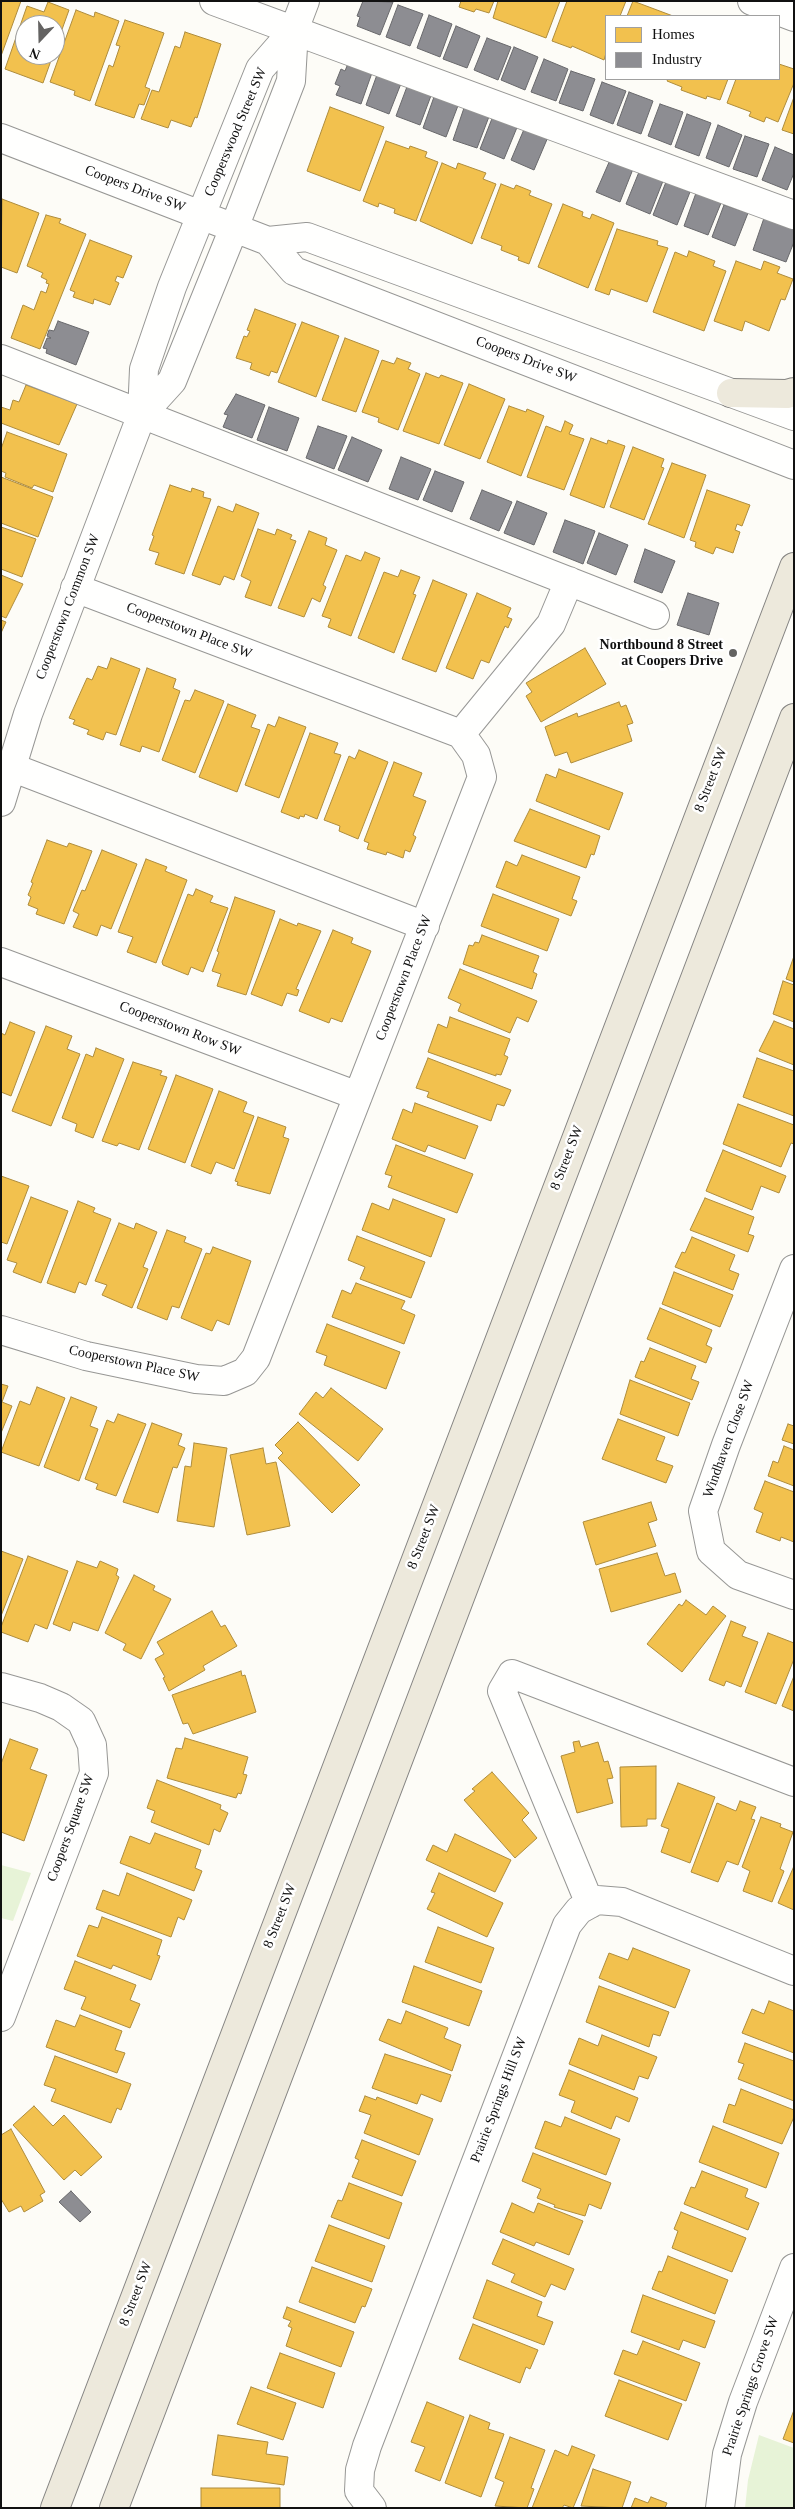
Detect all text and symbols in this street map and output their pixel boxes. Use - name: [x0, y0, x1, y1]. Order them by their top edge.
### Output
- north arrow: [15, 15, 65, 65]
- legend: [605, 15, 780, 80]
- text: Homes: [652, 26, 695, 42]
- text: N: [27, 45, 42, 62]
- text: Industry: [652, 51, 702, 67]
- street label: Cooperswood Street SW: [201, 65, 271, 199]
- street label: Coopers Drive SW: [82, 162, 188, 216]
- street label: Coopers Drive SW: [473, 333, 579, 387]
- street label: Cooperstown Common SW: [32, 532, 104, 682]
- street label: Cooperstown Place SW: [124, 599, 254, 663]
- place label: Northbound 8 Street at Coopers Drive: [600, 637, 723, 670]
- marker: Northbound 8 Street at Coopers Drive: [727, 647, 739, 659]
- street label: 8 Street SW: [691, 745, 731, 815]
- street label: Cooperstown Place SW: [372, 913, 436, 1043]
- street label: Cooperstown Row SW: [117, 998, 243, 1060]
- street label: 8 Street SW: [547, 1123, 587, 1193]
- street label: Cooperstown Place SW: [67, 1342, 201, 1386]
- street label: Windhaven Close SW: [700, 1378, 758, 1500]
- street label: 8 Street SW: [404, 1502, 444, 1572]
- street label: Coopers Square SW: [44, 1772, 98, 1884]
- street label: 8 Street SW: [260, 1881, 300, 1951]
- street label: Prairie Springs Hill SW: [467, 2035, 531, 2165]
- street label: 8 Street SW: [116, 2259, 156, 2329]
- street label: Prairie Springs Grove SW: [719, 2314, 783, 2458]

